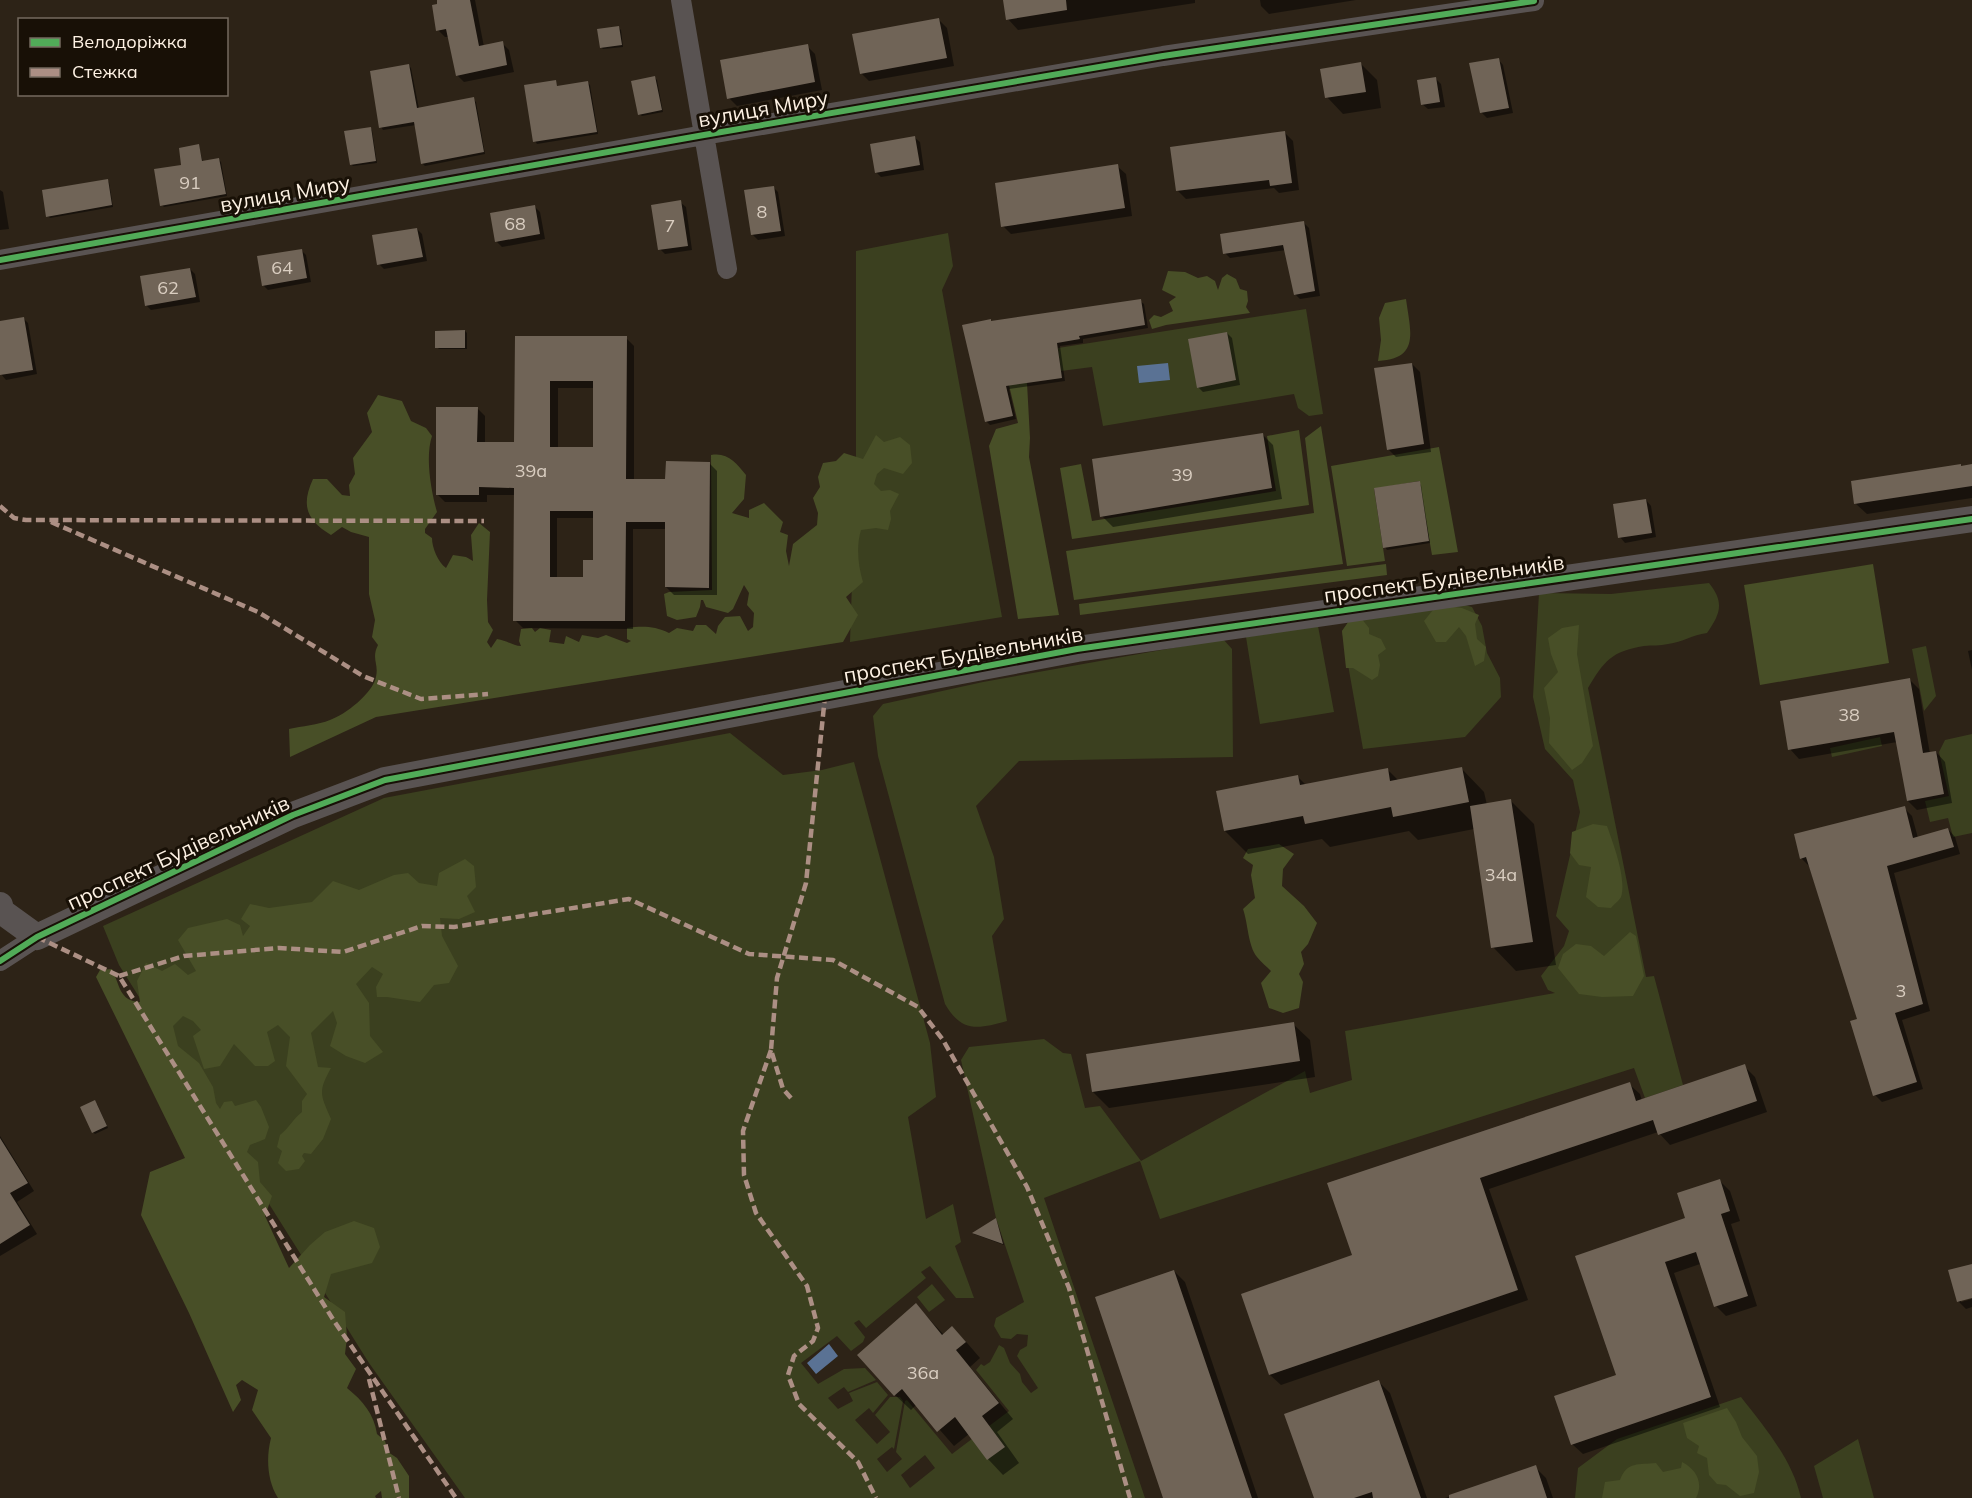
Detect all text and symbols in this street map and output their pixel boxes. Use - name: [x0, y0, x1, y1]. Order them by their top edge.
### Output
- legend: [18, 18, 228, 96]
- text: Велодоріжка: [72, 30, 187, 53]
- text: Стежка: [72, 60, 138, 83]
- street label: вулиця Миру: [696, 84, 830, 132]
- street label: вулиця Миру: [218, 169, 352, 217]
- house number: 91: [179, 171, 201, 194]
- house number: 8: [757, 200, 767, 223]
- house number: 68: [504, 212, 526, 235]
- house number: 7: [665, 214, 675, 237]
- house number: 64: [271, 256, 293, 279]
- house number: 62: [157, 276, 179, 299]
- house number: 39а: [515, 459, 547, 482]
- house number: 39: [1171, 463, 1193, 486]
- street label: проспект Будівельників: [1322, 548, 1566, 608]
- street label: проспект Будівельників: [841, 620, 1085, 688]
- house number: 38: [1838, 703, 1860, 726]
- street label: проспект Будівельників: [63, 789, 293, 915]
- house number: 34а: [1485, 863, 1517, 886]
- house number: 3: [1896, 979, 1906, 1002]
- house number: 36а: [907, 1361, 939, 1384]

